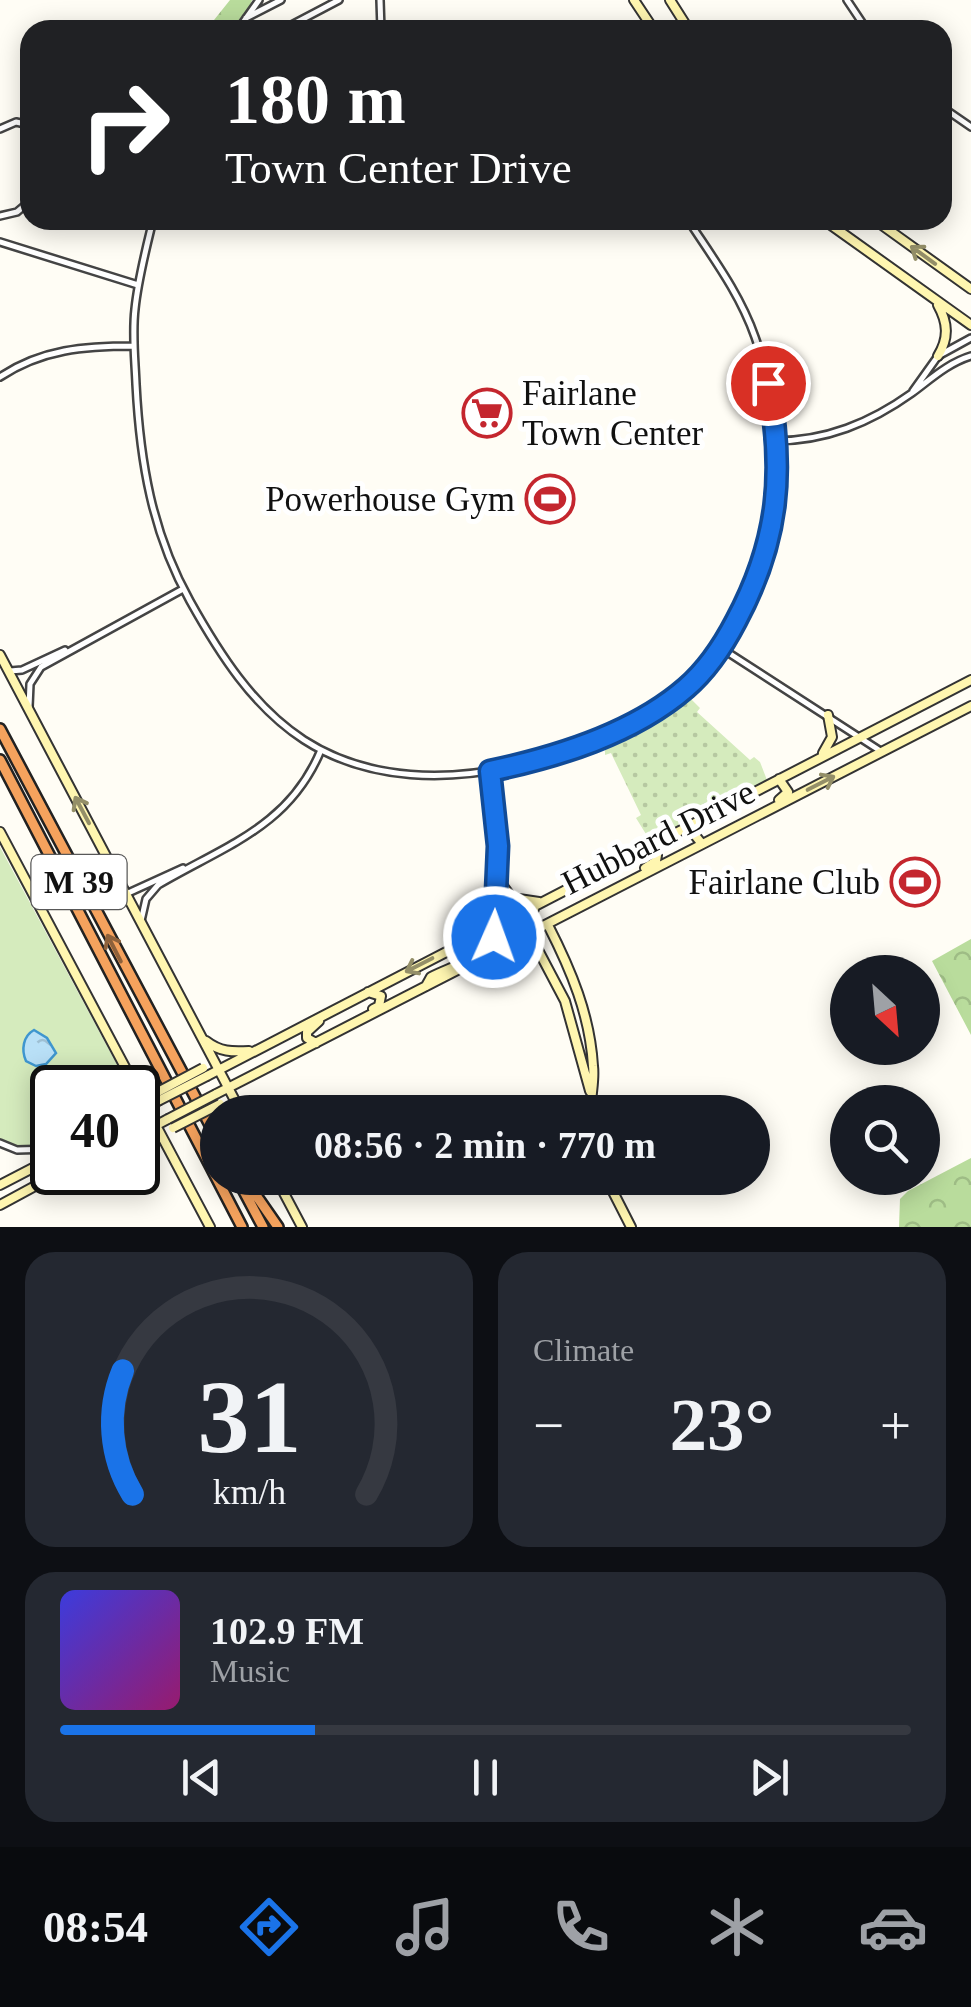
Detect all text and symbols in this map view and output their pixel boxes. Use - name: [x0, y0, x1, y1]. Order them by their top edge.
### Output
- icon: right: [60, 60, 190, 190]
- text: 180 m: [225, 61, 406, 138]
- text: Town Center Drive: [225, 143, 572, 193]
- one-way arrow: [910, 245, 937, 266]
- pin: [726, 341, 811, 426]
- icon: arrive: [741, 356, 796, 411]
- place label: Fairlane Town Center: [522, 374, 704, 453]
- supermarket icon: Fairlane Town Center: [461, 387, 513, 439]
- sports icon: Powerhouse Gym: [524, 473, 576, 525]
- place label: Powerhouse Gym: [265, 480, 515, 519]
- street label: Hubbard Drive: [555, 772, 761, 903]
- one-way arrow: [805, 773, 835, 792]
- one-way arrow: [72, 796, 91, 826]
- road number: M 39: [32, 855, 126, 909]
- sports icon: Fairlane Club: [889, 856, 941, 908]
- place label: Fairlane Club: [689, 863, 880, 902]
- position arrow: [442, 885, 546, 989]
- one-way arrow: [104, 933, 123, 963]
- north arrow: [830, 955, 940, 1065]
- map controls: [830, 955, 940, 1195]
- one-way arrow: [404, 956, 434, 975]
- speed limit sign: 40: [30, 1065, 160, 1195]
- button: search: [830, 1085, 940, 1195]
- text: 08:56 · 2 min · 770 m: [314, 1124, 656, 1166]
- text: Climate: [533, 1332, 634, 1368]
- text: 31: [197, 1359, 301, 1474]
- text: 23°: [670, 1383, 775, 1466]
- text: −: [533, 1395, 564, 1456]
- text: +: [880, 1395, 911, 1456]
- text: km/h: [212, 1472, 286, 1512]
- text: 102.9 FM: [210, 1610, 364, 1652]
- text: Music: [210, 1653, 290, 1689]
- icon: previous: [174, 1750, 229, 1805]
- icon: pause: [458, 1750, 513, 1805]
- icon: next: [742, 1750, 797, 1805]
- icon: directions: [234, 1892, 304, 1962]
- icon: music: [390, 1892, 460, 1962]
- icon: phone: [546, 1892, 616, 1962]
- icon: climate: [702, 1892, 772, 1962]
- icon: car: [858, 1892, 928, 1962]
- text: 08:54: [43, 1902, 148, 1952]

